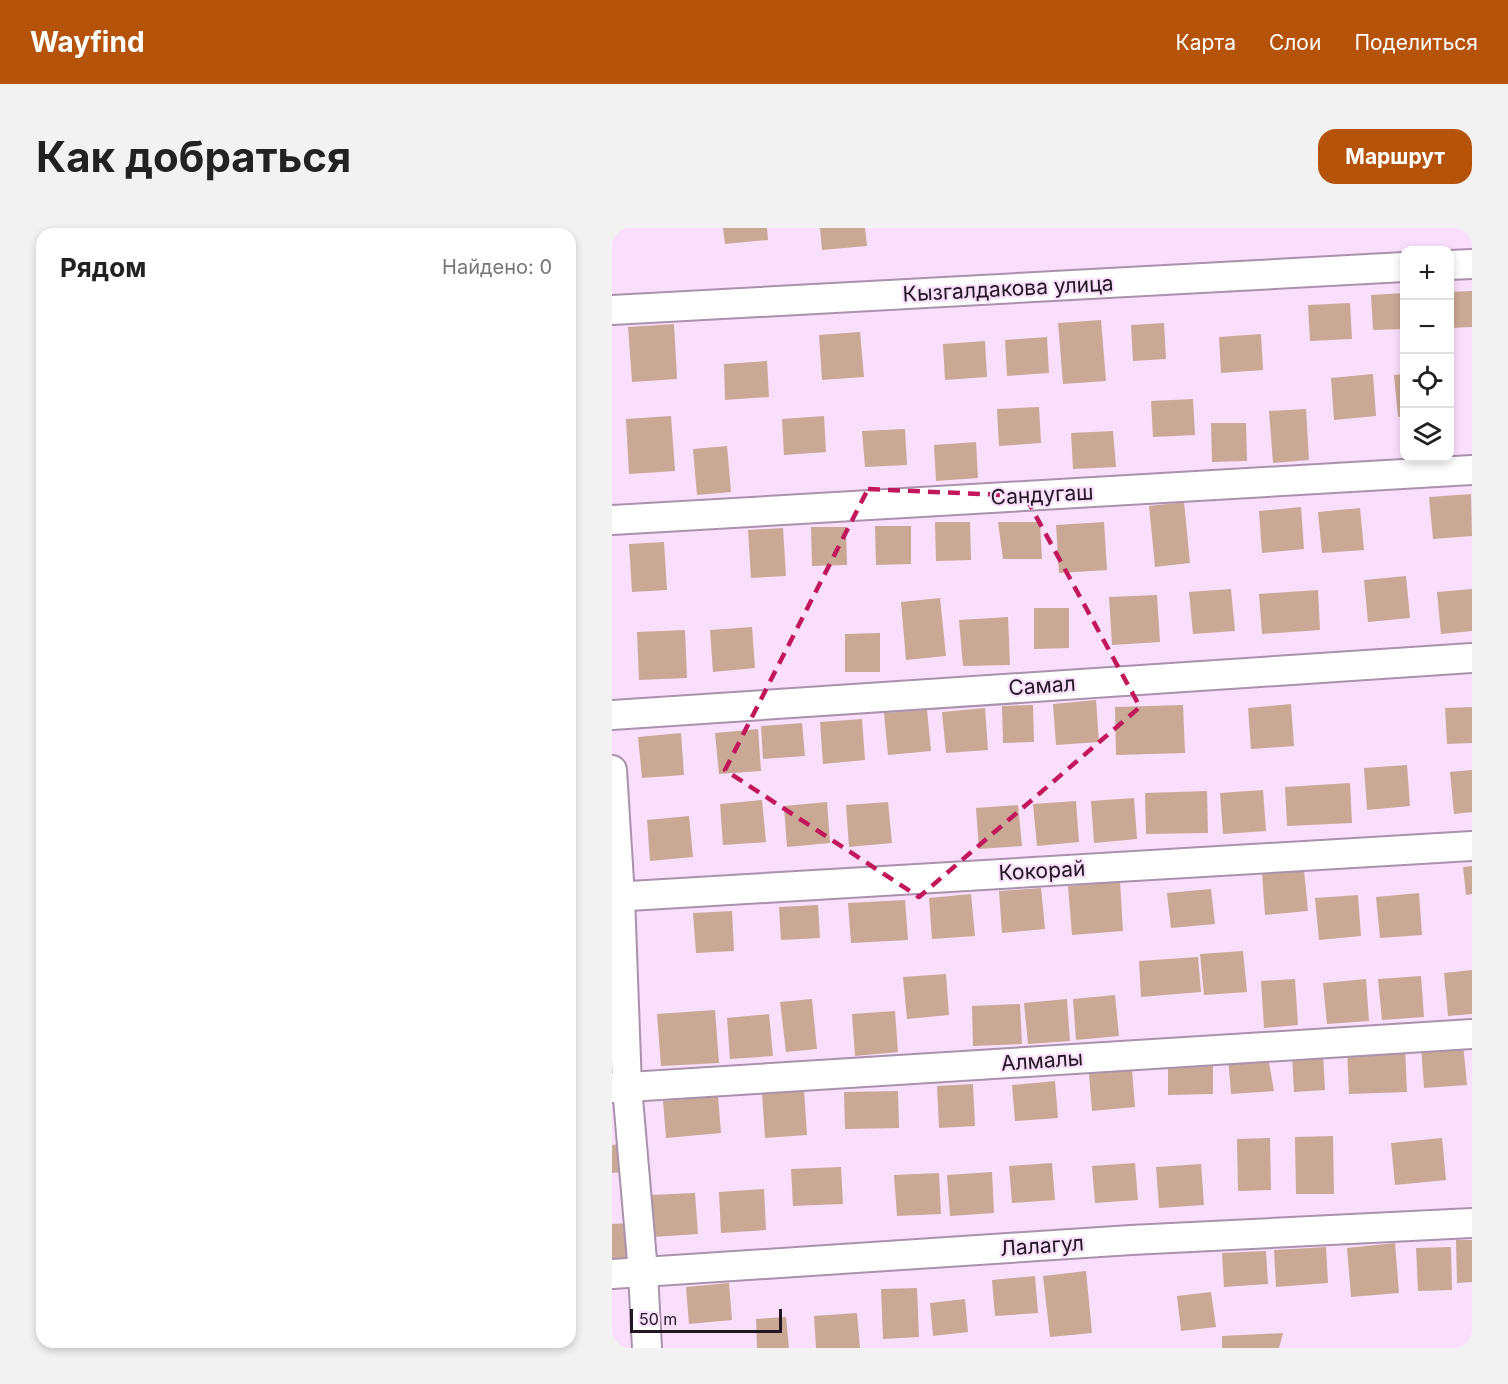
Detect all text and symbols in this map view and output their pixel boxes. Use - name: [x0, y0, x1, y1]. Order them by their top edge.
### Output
- text: Wayfind: [30, 25, 145, 59]
- text: Карта: [1176, 30, 1236, 55]
- text: Слои: [1269, 30, 1321, 55]
- text: Поделиться: [1354, 30, 1478, 55]
- button: Маршрут: [1318, 129, 1472, 184]
- text: Как добраться: [36, 131, 351, 182]
- map controls: [1400, 246, 1454, 462]
- button: +: [1400, 246, 1454, 300]
- text: Рядом: [60, 252, 146, 283]
- text: Найдено: 0: [442, 255, 552, 279]
- street label: Кызгалдакова улица: [902, 270, 1114, 307]
- button: −: [1400, 300, 1454, 354]
- button: locate: [1400, 354, 1454, 408]
- button: layers: [1400, 408, 1454, 462]
- street label: Сандугаш: [990, 479, 1094, 510]
- street label: Самал: [1008, 671, 1076, 700]
- street label: Кокорай: [998, 856, 1086, 885]
- street label: Алмалы: [1000, 1045, 1084, 1076]
- street label: Лалагул: [999, 1230, 1085, 1261]
- scale bar: [630, 1306, 782, 1334]
- text: 50 m: [639, 1309, 677, 1329]

